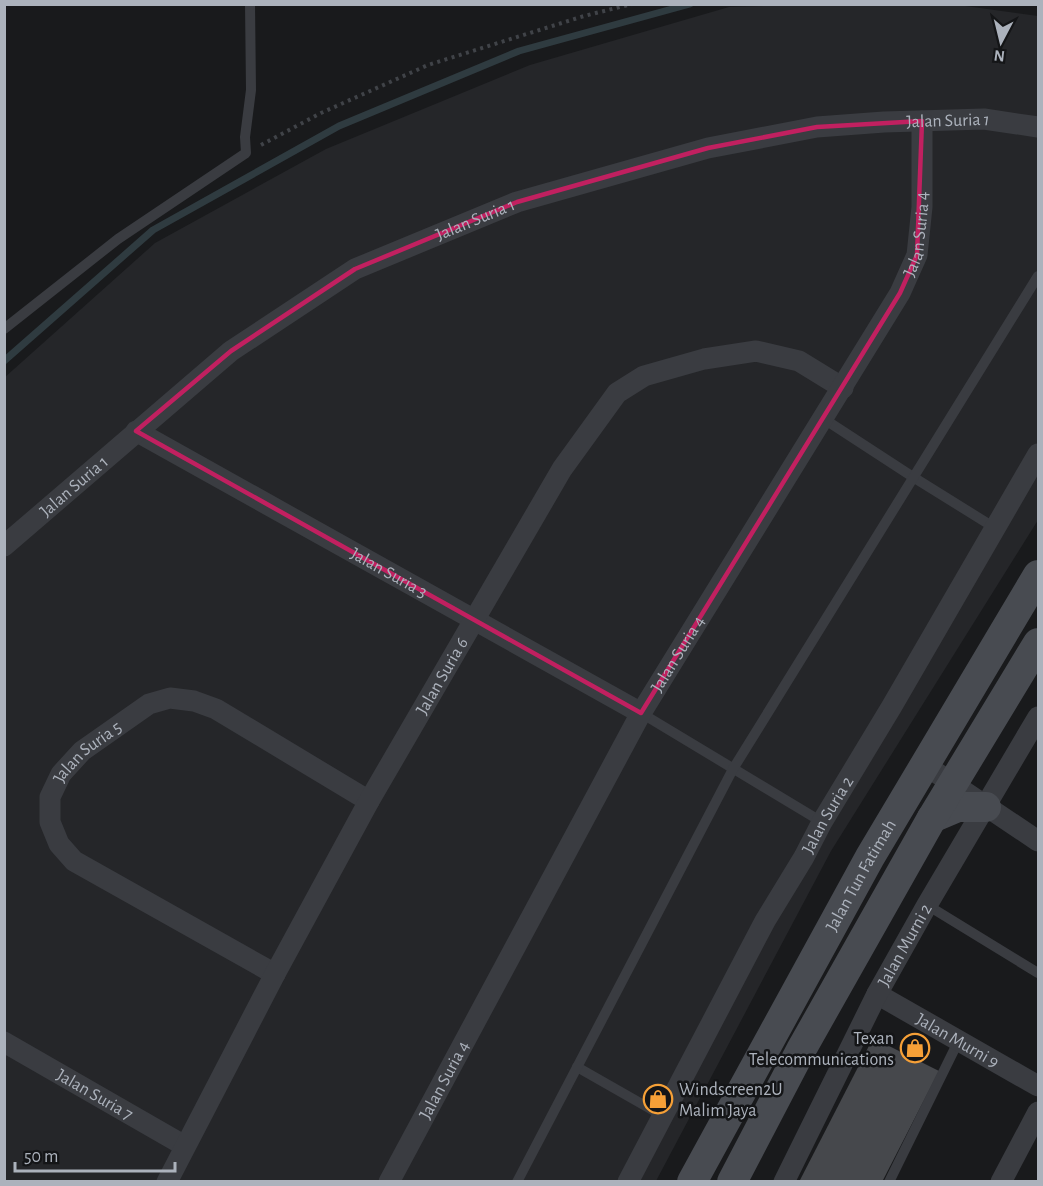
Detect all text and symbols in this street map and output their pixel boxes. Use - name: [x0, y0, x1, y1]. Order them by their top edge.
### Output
- north arrow: [971, 12, 1031, 72]
- text: N: [993, 47, 1006, 65]
- street label: Jalan Suria 1: [906, 111, 991, 131]
- street label: Jalan Suria 4: [900, 191, 932, 280]
- street label: Jalan Suria 1: [434, 196, 518, 245]
- street label: Jalan Suria 1: [37, 453, 112, 521]
- street label: Jalan Suria 3: [347, 545, 430, 602]
- street label: Jalan Suria 4: [648, 613, 709, 696]
- street label: Jalan Suria 6: [413, 635, 472, 718]
- street label: Jalan Suria 5: [50, 718, 125, 786]
- street label: Jalan Suria 2: [799, 774, 857, 857]
- street label: Jalan Tun Fatimah: [823, 817, 900, 935]
- street label: Jalan Murni 2: [875, 901, 936, 990]
- street label: Jalan Murni 9: [913, 1010, 1002, 1072]
- place label: Texan Telecommunications: [749, 1030, 894, 1069]
- shop icon: Texan Telecommunications: [899, 1032, 931, 1064]
- street label: Jalan Suria 4: [416, 1038, 473, 1122]
- street label: Jalan Suria 7: [53, 1066, 136, 1124]
- place label: Windscreen2U Malim Jaya: [679, 1081, 783, 1120]
- shop icon: Windscreen2U Malim Jaya: [642, 1083, 674, 1115]
- scale bar: [15, 1135, 176, 1173]
- text: 50 m: [24, 1148, 58, 1166]

